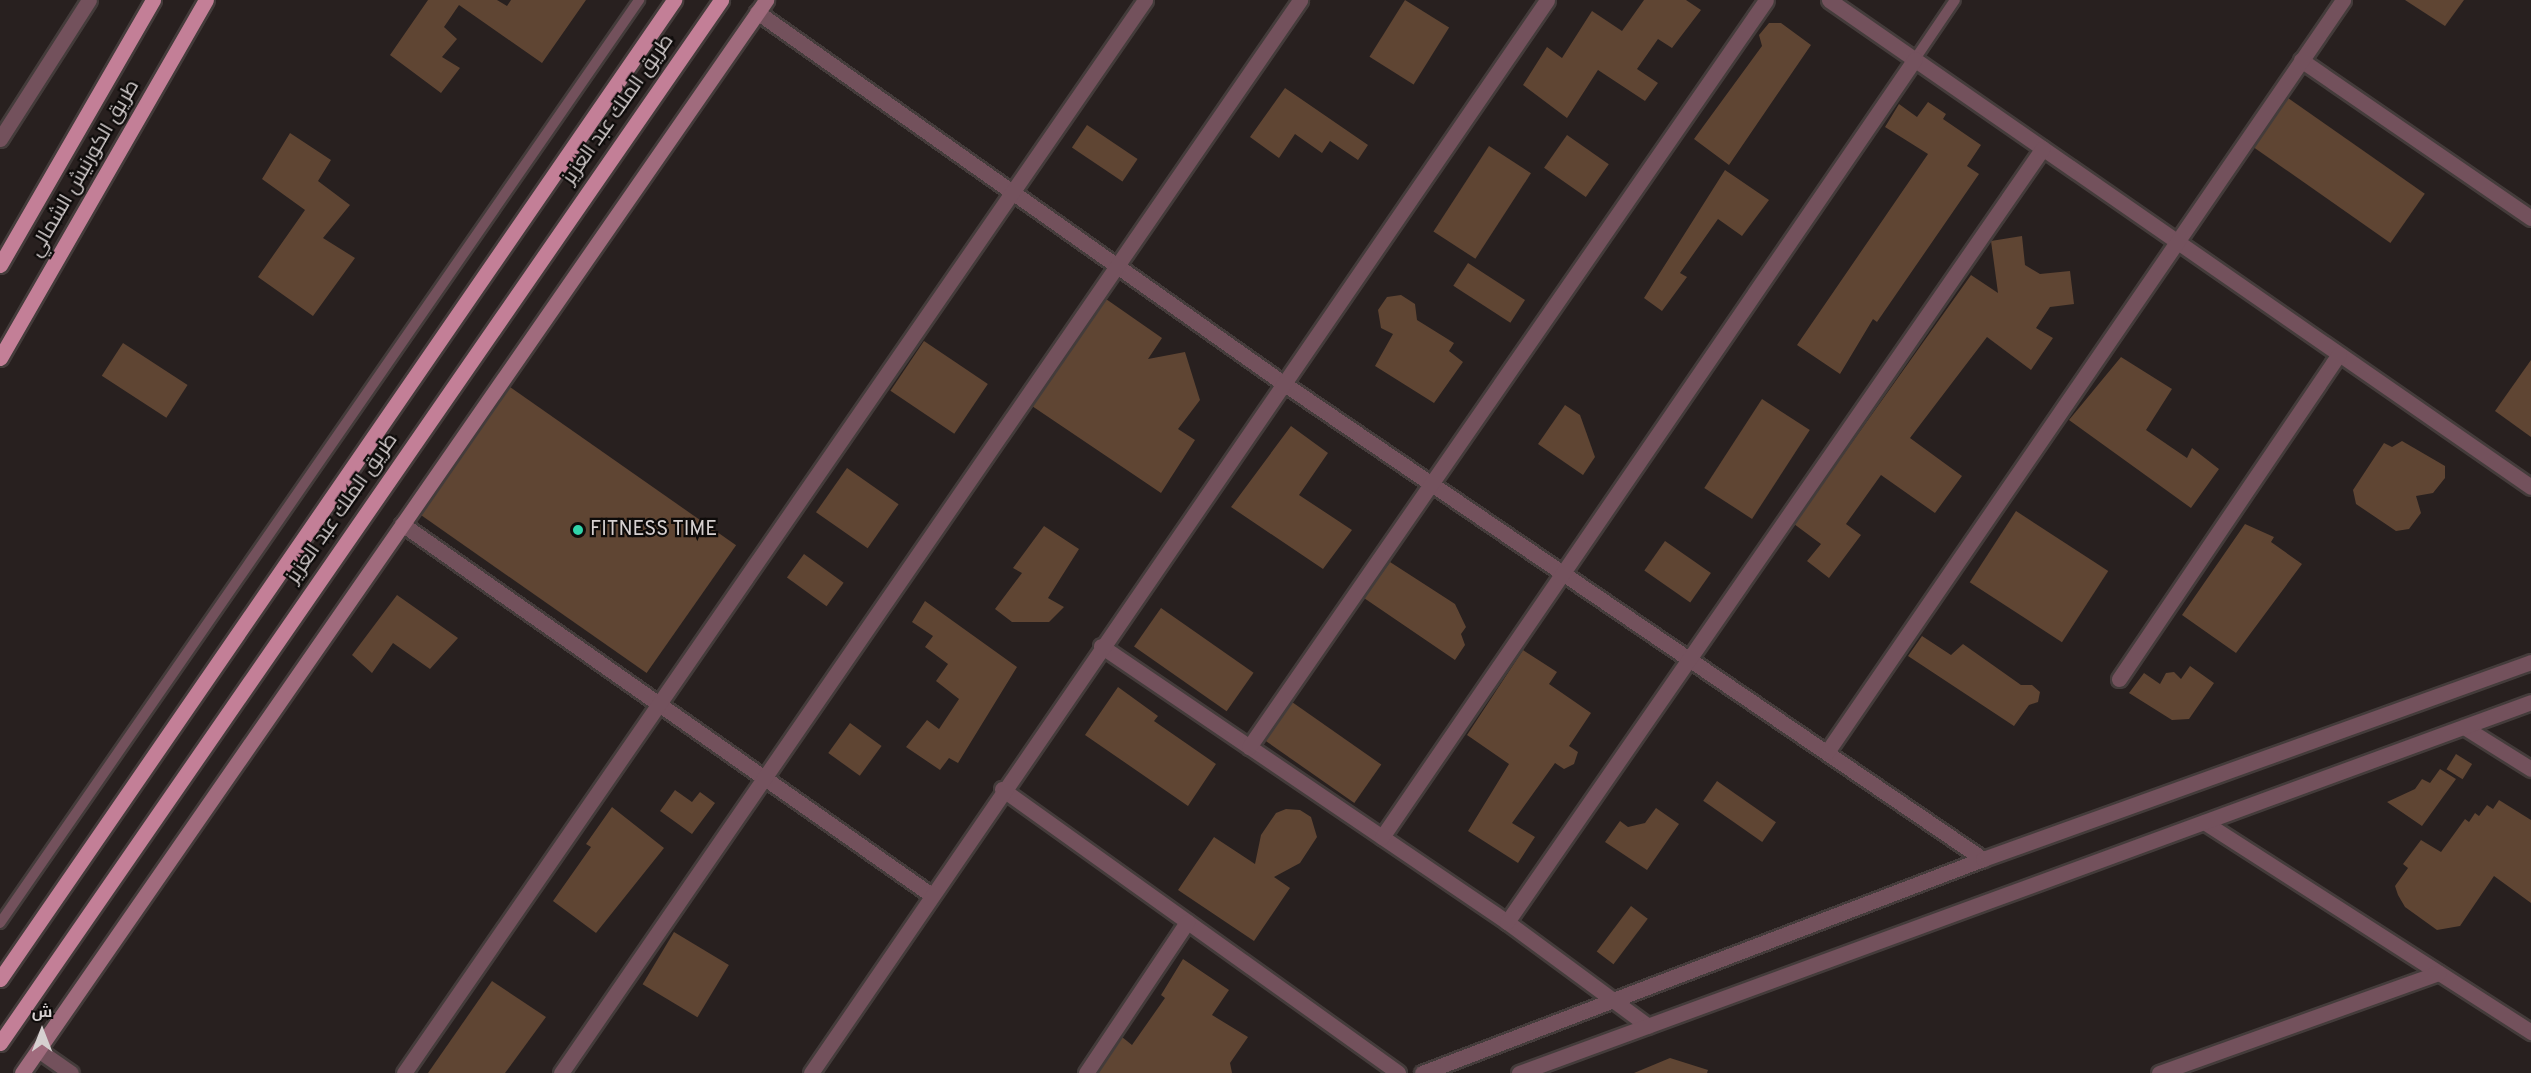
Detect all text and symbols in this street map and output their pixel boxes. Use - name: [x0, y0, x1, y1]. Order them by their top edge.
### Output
- street label: طريق الملك عبد العزيز: [558, 30, 680, 190]
- street label: طريق الكورنيش الشمالي: [25, 76, 145, 262]
- street label: طريق الملك عبد العزيز: [282, 429, 404, 589]
- place label: FITNESS TIME: [590, 518, 718, 542]
- marker: FITNESS TIME: [571, 523, 585, 537]
- north arrow: [12, 1001, 72, 1061]
- text: ش: [32, 1003, 52, 1023]

